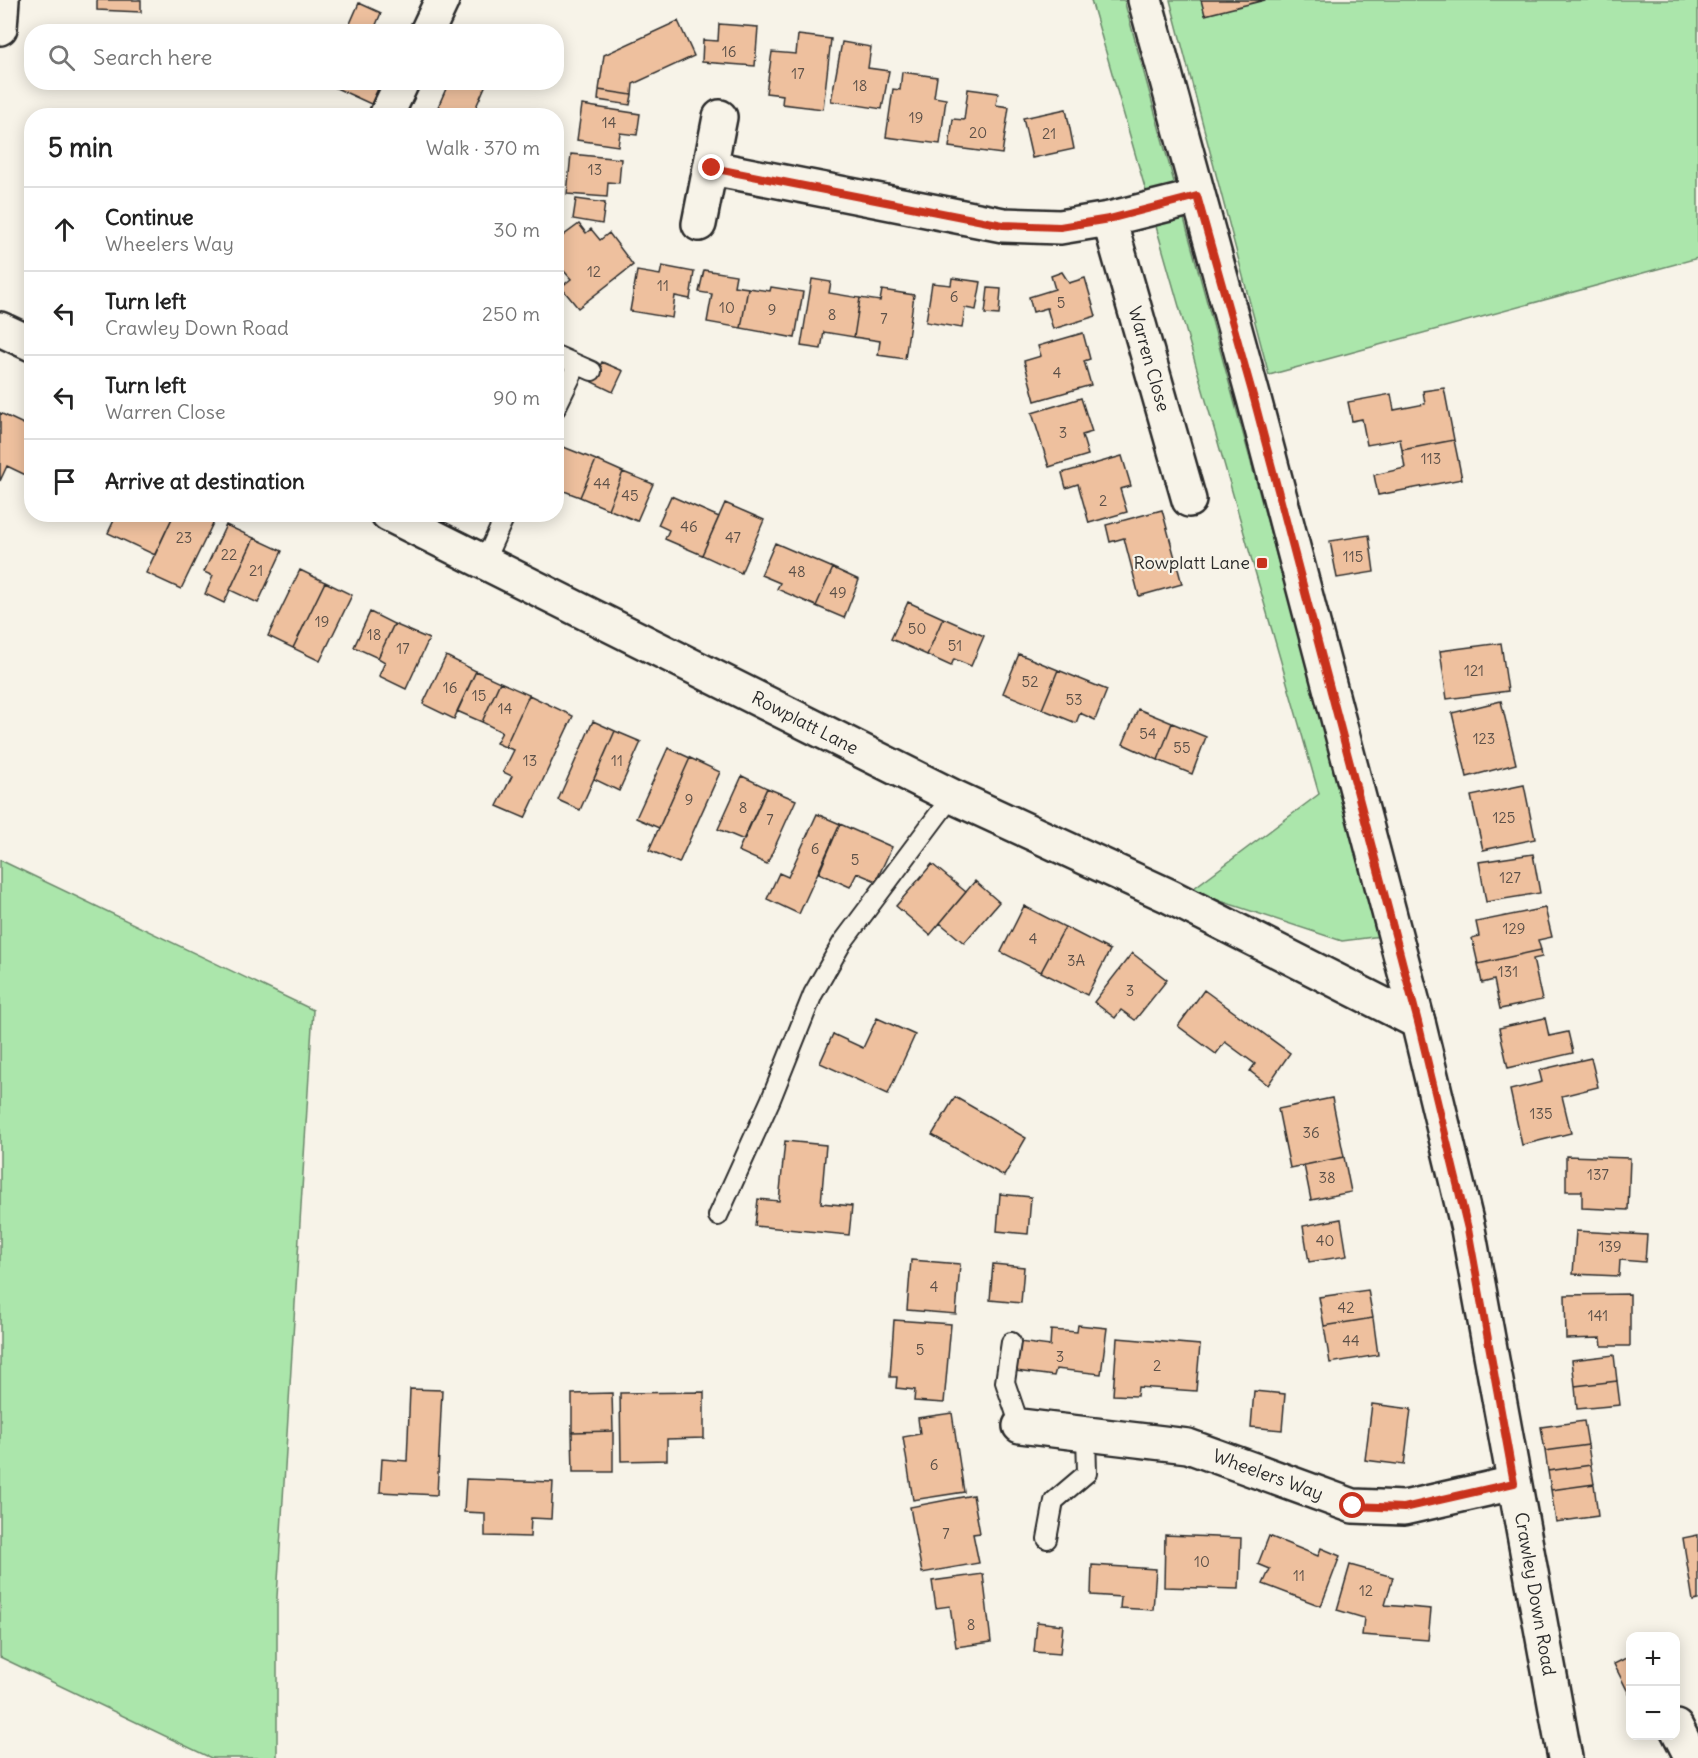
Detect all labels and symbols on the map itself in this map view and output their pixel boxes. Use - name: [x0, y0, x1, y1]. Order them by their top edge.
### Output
- house number: 16: [722, 42, 736, 61]
- house number: 17: [791, 64, 805, 83]
- house number: 18: [853, 76, 867, 95]
- house number: 19: [909, 108, 923, 127]
- house number: 14: [602, 113, 617, 132]
- house number: 20: [969, 123, 987, 142]
- house number: 21: [1042, 124, 1056, 143]
- route end: [698, 154, 724, 180]
- house number: 13: [588, 160, 602, 179]
- house number: 12: [587, 262, 601, 281]
- house number: 11: [657, 276, 669, 295]
- house number: 6: [950, 287, 958, 306]
- house number: 5: [1057, 293, 1065, 312]
- house number: 10: [719, 298, 735, 317]
- house number: 9: [768, 300, 776, 319]
- street label: Warren Close: [1123, 304, 1175, 414]
- house number: 8: [828, 305, 836, 324]
- house number: 7: [880, 309, 888, 328]
- house number: 4: [1053, 363, 1062, 382]
- house number: 3: [1059, 423, 1067, 442]
- house number: 113: [1421, 449, 1441, 468]
- house number: 44: [593, 474, 611, 493]
- house number: 45: [621, 486, 639, 505]
- house number: 2: [1099, 491, 1107, 510]
- house number: 46: [680, 517, 698, 536]
- house number: 23: [176, 528, 192, 547]
- house number: 47: [725, 528, 741, 547]
- house number: 22: [221, 545, 237, 564]
- house number: 115: [1343, 547, 1363, 566]
- place label: Rowplatt Lane: [1133, 551, 1250, 574]
- marker: Rowplatt Lane: [1255, 556, 1269, 570]
- house number: 21: [249, 561, 263, 580]
- house number: 48: [788, 562, 806, 581]
- house number: 49: [829, 583, 847, 602]
- house number: 19: [315, 612, 329, 631]
- house number: 50: [908, 619, 926, 638]
- house number: 18: [367, 625, 381, 644]
- house number: 51: [948, 636, 962, 655]
- house number: 17: [396, 639, 410, 658]
- house number: 121: [1464, 661, 1484, 680]
- house number: 52: [1022, 672, 1038, 691]
- house number: 16: [443, 678, 457, 697]
- house number: 15: [472, 686, 486, 705]
- street label: Rowplatt Lane: [748, 686, 862, 759]
- house number: 53: [1065, 690, 1083, 709]
- house number: 14: [498, 699, 513, 718]
- house number: 54: [1139, 724, 1157, 743]
- house number: 123: [1473, 729, 1495, 748]
- house number: 55: [1173, 738, 1191, 757]
- house number: 13: [523, 751, 537, 770]
- house number: 11: [611, 751, 623, 770]
- house number: 9: [685, 790, 693, 809]
- house number: 8: [739, 798, 747, 817]
- house number: 125: [1493, 808, 1515, 827]
- house number: 7: [766, 810, 774, 829]
- house number: 6: [811, 839, 819, 858]
- house number: 5: [851, 850, 859, 869]
- house number: 127: [1499, 868, 1521, 887]
- house number: 129: [1503, 919, 1525, 938]
- house number: 4: [1029, 929, 1038, 948]
- house number: 3A: [1067, 951, 1085, 970]
- house number: 131: [1498, 962, 1518, 981]
- house number: 3: [1126, 981, 1134, 1000]
- house number: 135: [1529, 1104, 1553, 1123]
- house number: 36: [1302, 1123, 1320, 1142]
- house number: 137: [1587, 1165, 1609, 1184]
- house number: 38: [1318, 1168, 1336, 1187]
- house number: 40: [1316, 1231, 1334, 1250]
- house number: 139: [1598, 1237, 1622, 1256]
- house number: 4: [930, 1277, 939, 1296]
- house number: 42: [1338, 1298, 1354, 1317]
- house number: 141: [1588, 1306, 1608, 1325]
- house number: 44: [1342, 1331, 1360, 1350]
- house number: 5: [916, 1340, 924, 1359]
- house number: 3: [1056, 1347, 1064, 1366]
- house number: 2: [1153, 1356, 1161, 1375]
- street label: Wheelers Way: [1210, 1444, 1327, 1505]
- house number: 6: [930, 1455, 938, 1474]
- route start: [1339, 1492, 1365, 1518]
- street label: Crawley Down Road: [1510, 1510, 1561, 1678]
- house number: 7: [942, 1524, 950, 1543]
- house number: 10: [1194, 1552, 1210, 1571]
- house number: 11: [1293, 1566, 1305, 1585]
- house number: 12: [1359, 1581, 1373, 1600]
- house number: 8: [967, 1615, 975, 1634]

